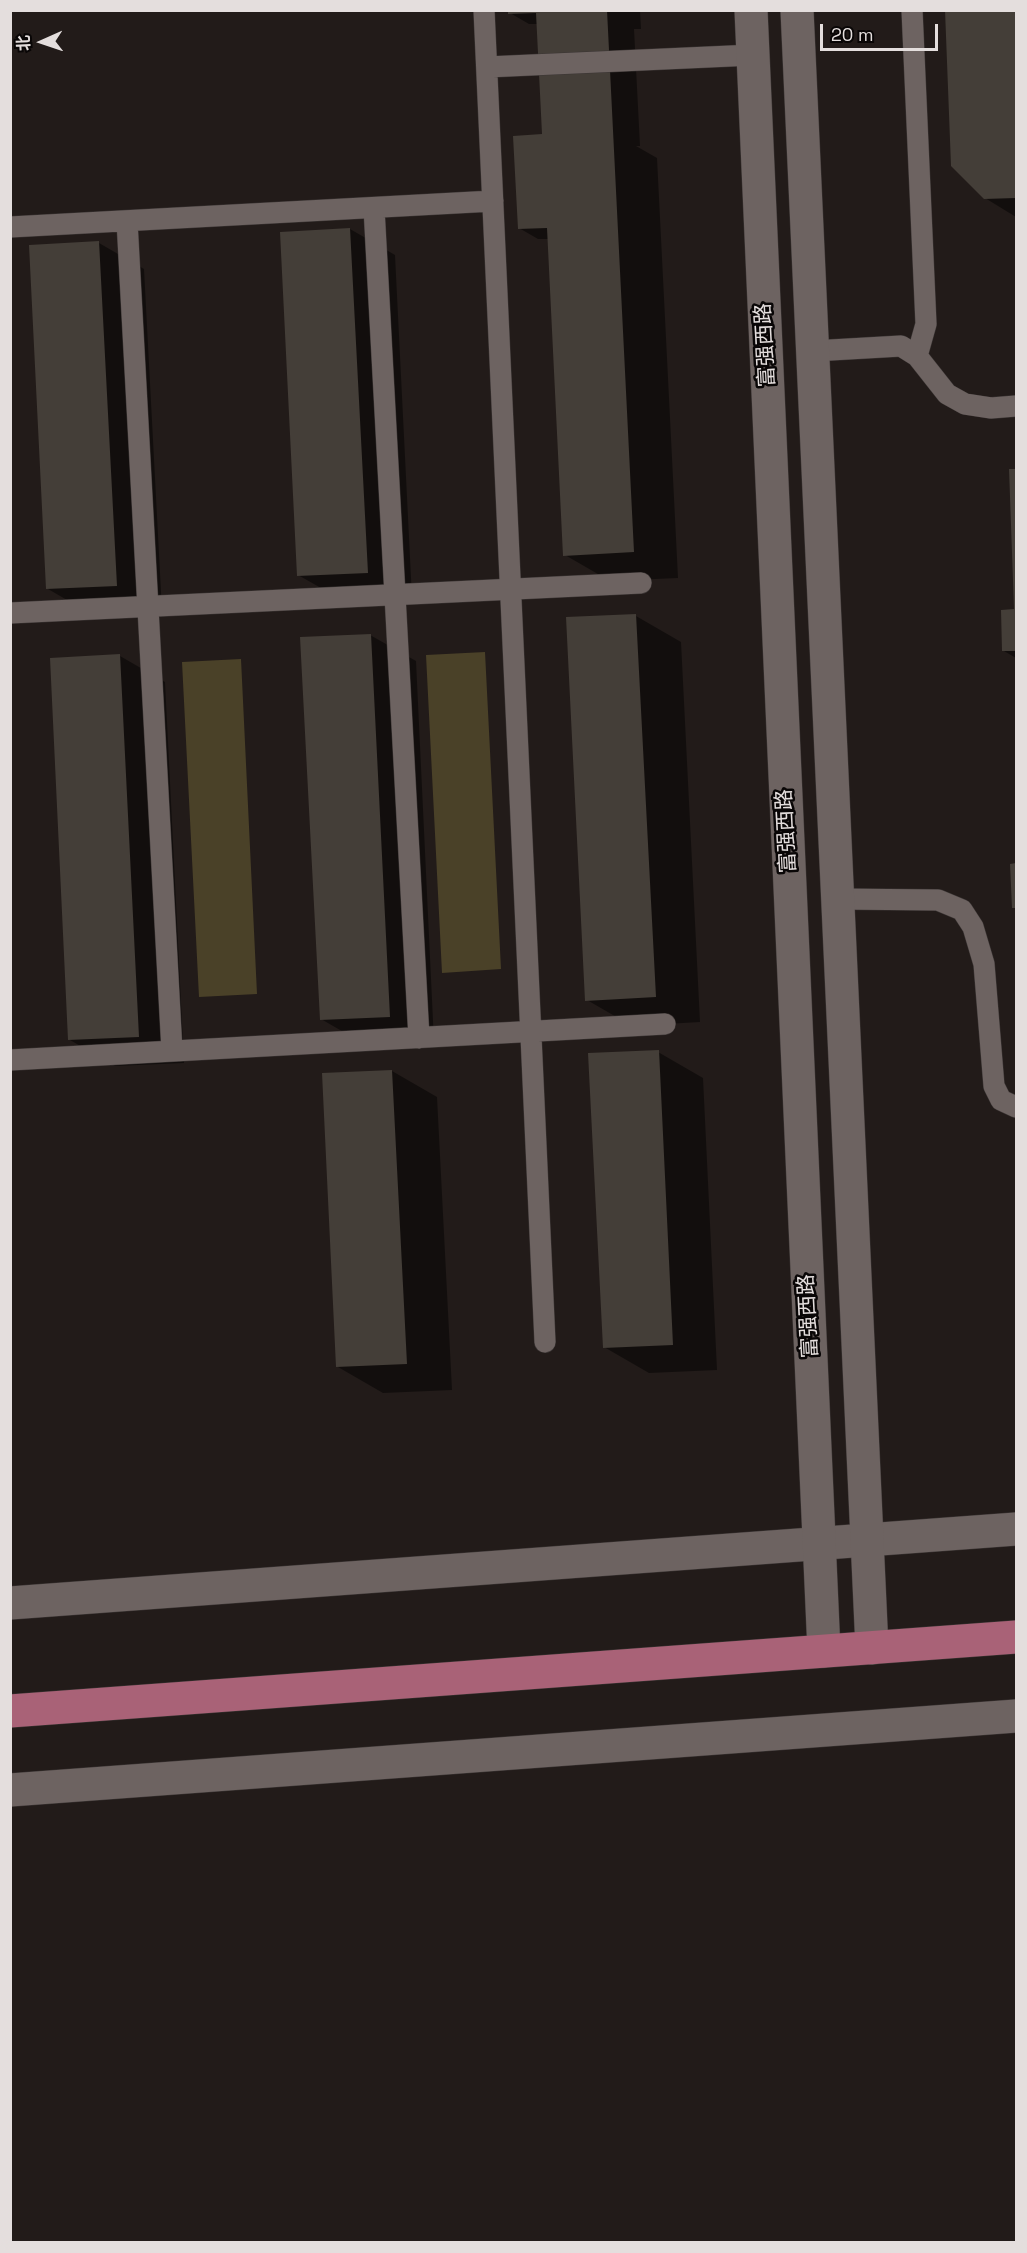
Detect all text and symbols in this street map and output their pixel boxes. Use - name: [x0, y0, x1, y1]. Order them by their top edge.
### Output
- north arrow: [12, 12, 72, 72]
- scale bar: [823, 12, 942, 50]
- text: 20 m: [831, 23, 874, 46]
- text: 北: [13, 34, 34, 52]
- street label: 富强西路: [751, 302, 781, 388]
- street label: 富强西路: [772, 788, 802, 874]
- street label: 富强西路: [794, 1273, 824, 1359]

